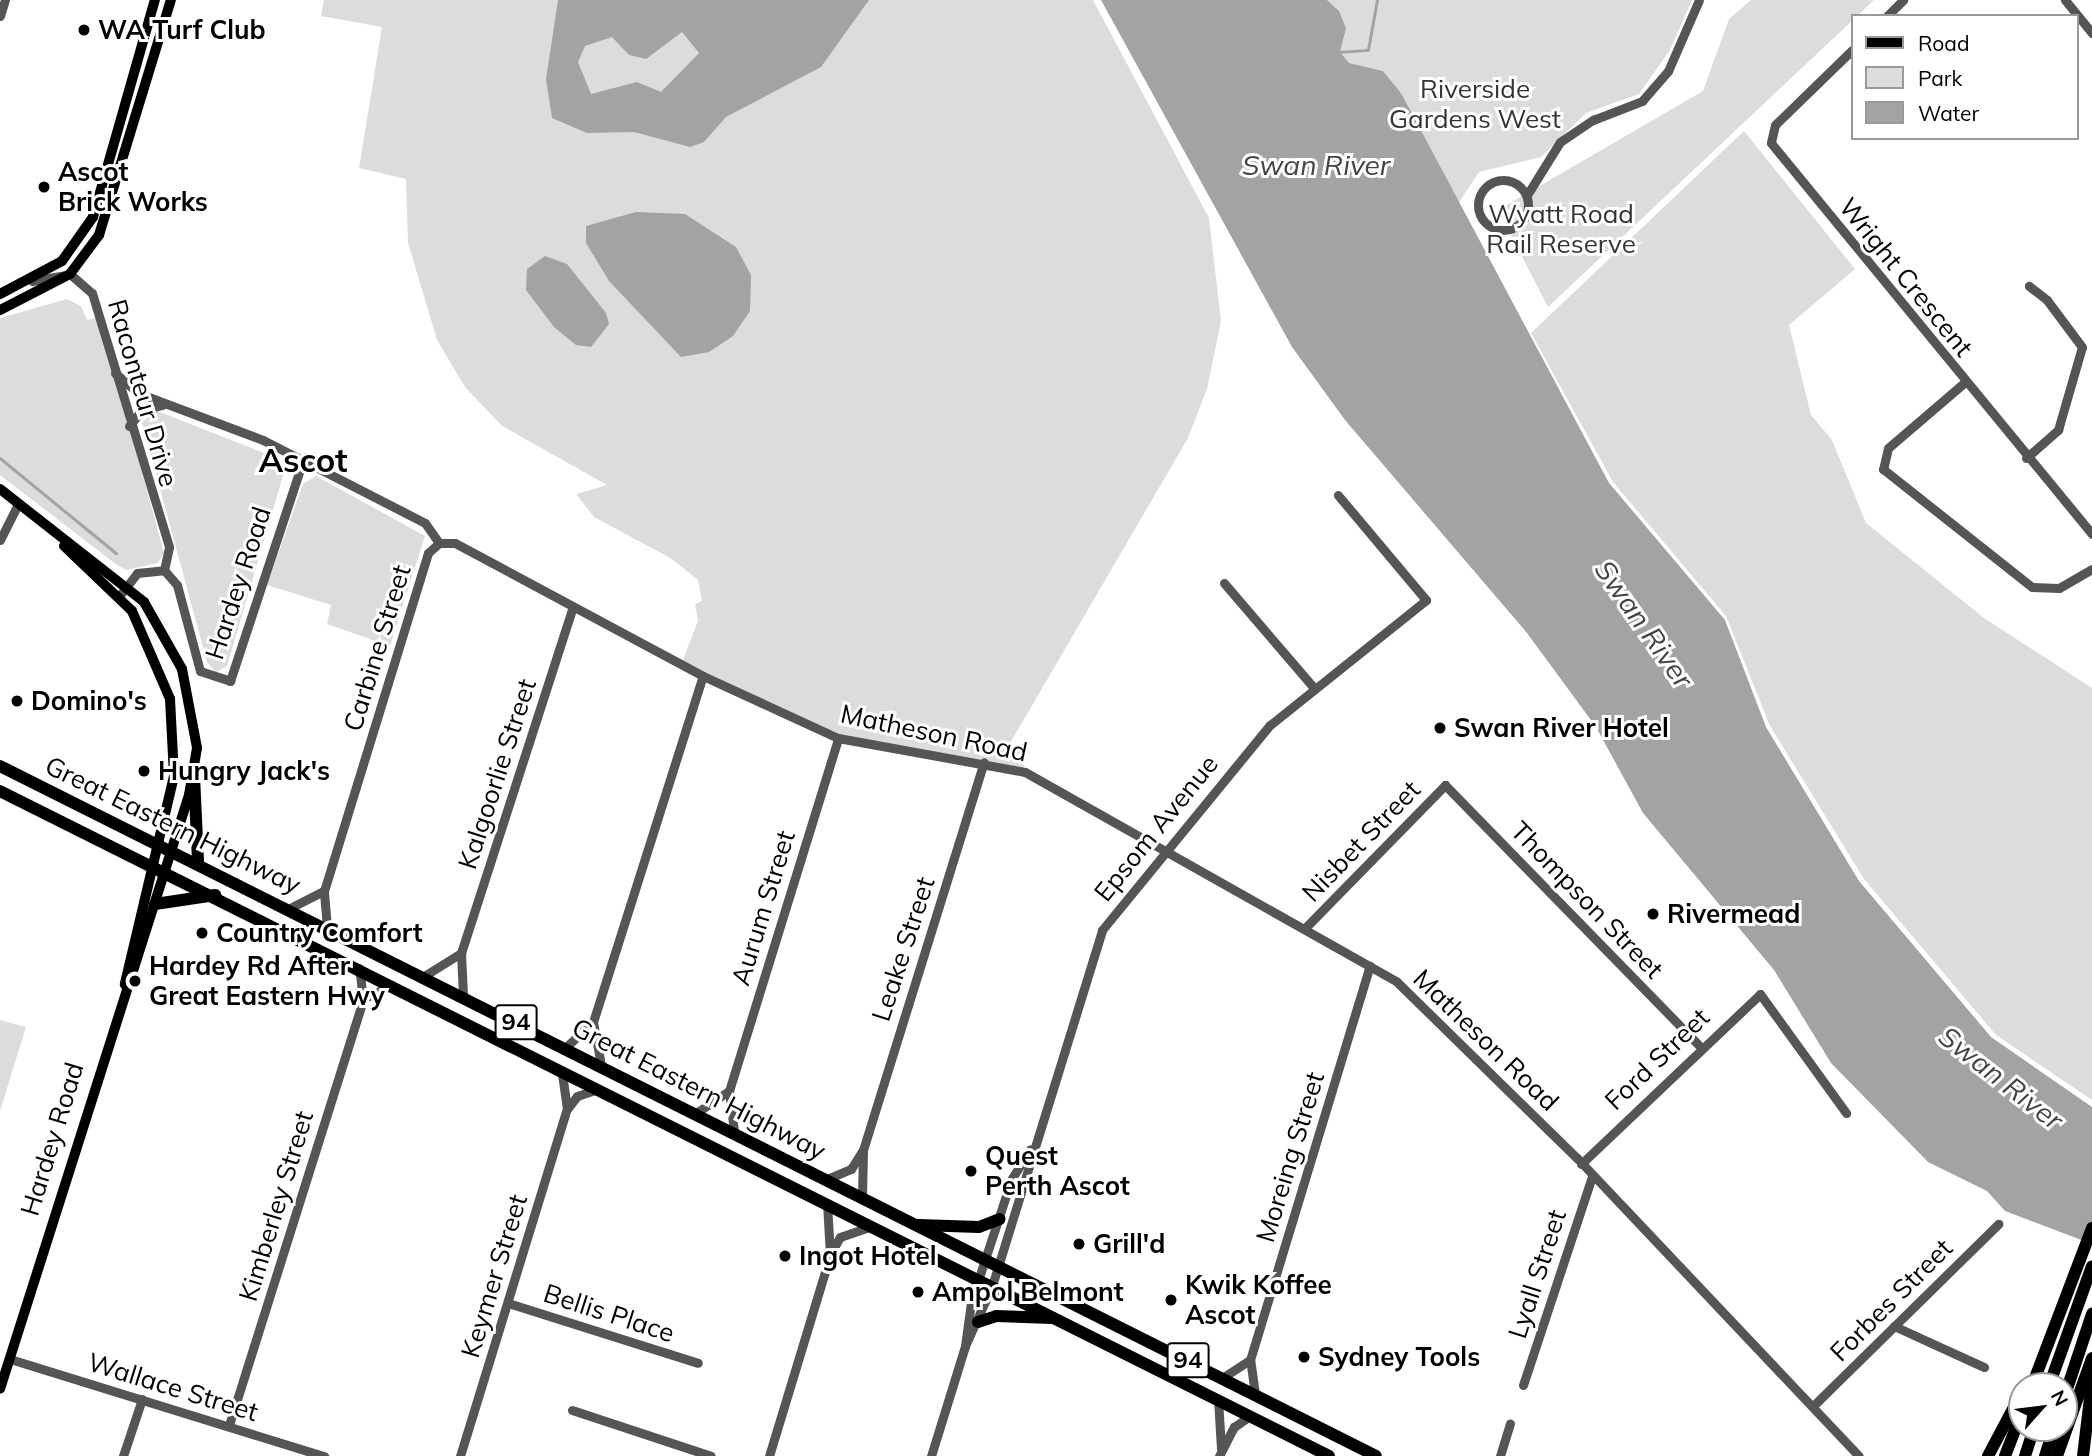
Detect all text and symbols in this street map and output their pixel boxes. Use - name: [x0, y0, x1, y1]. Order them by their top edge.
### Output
- place label: WA Turf Club: [98, 14, 266, 46]
- legend: [1850, 14, 2078, 140]
- marker: WA Turf Club: [76, 22, 92, 38]
- text: Road: [1918, 30, 1969, 56]
- text: Park: [1918, 65, 1962, 91]
- park label: Riverside Gardens West: [1389, 73, 1561, 134]
- text: Water: [1918, 100, 1979, 126]
- water label: Swan River: [1242, 148, 1390, 182]
- place label: Ascot Brick Works: [58, 156, 208, 218]
- marker: Ascot Brick Works: [36, 179, 52, 195]
- street label: Wright Crescent: [1833, 191, 1979, 363]
- park label: Wyatt Road Rail Reserve: [1486, 198, 1636, 260]
- street label: Raconteur Drive: [101, 296, 185, 490]
- district label: Ascot: [258, 440, 348, 480]
- street label: Hardey Road: [199, 503, 277, 663]
- water label: Swan River: [1588, 554, 1700, 694]
- street label: Carbine Street: [337, 561, 417, 735]
- street label: Kalgoorlie Street: [452, 675, 542, 873]
- place label: Domino's: [31, 685, 147, 717]
- marker: Domino's: [9, 693, 25, 709]
- street label: Matheson Road: [838, 698, 1030, 768]
- place label: Swan River Hotel: [1454, 712, 1669, 744]
- marker: Swan River Hotel: [1432, 720, 1448, 736]
- street label: Epsom Avenue: [1088, 749, 1224, 907]
- street label: Great Eastern Highway: [40, 750, 306, 900]
- place label: Hungry Jack's: [158, 755, 330, 787]
- marker: Hungry Jack's: [136, 763, 152, 779]
- street label: Nisbet Street: [1296, 774, 1426, 908]
- street label: Thompson Street: [1504, 815, 1670, 985]
- street label: Aurum Street: [725, 827, 801, 989]
- street label: Leake Street: [865, 873, 941, 1025]
- place label: Rivermead: [1667, 898, 1800, 930]
- marker: Rivermead: [1645, 906, 1661, 922]
- place label: Country Comfort: [216, 917, 423, 949]
- marker: Country Comfort: [194, 925, 210, 941]
- place label: Hardey Rd After Great Eastern Hwy: [149, 950, 385, 1012]
- street label: Matheson Road: [1407, 963, 1565, 1117]
- marker: Hardey Rd After Great Eastern Hwy: [127, 973, 143, 989]
- road number: 94: [493, 1002, 539, 1042]
- street label: Ford Street: [1599, 1002, 1715, 1116]
- street label: Great Eastern Highway: [567, 1011, 831, 1167]
- water label: Swan River: [1932, 1019, 2070, 1137]
- street label: Hardey Road: [14, 1059, 90, 1219]
- street label: Moreing Street: [1249, 1068, 1331, 1246]
- street label: Kimberley Street: [232, 1107, 320, 1305]
- place label: Quest Perth Ascot: [985, 1140, 1130, 1202]
- marker: Quest Perth Ascot: [963, 1163, 979, 1179]
- street label: Keymer Street: [454, 1191, 534, 1361]
- street label: Lyall Street: [1502, 1206, 1572, 1342]
- place label: Grill'd: [1093, 1228, 1165, 1260]
- street label: Forbes Street: [1823, 1232, 1959, 1368]
- marker: Grill'd: [1071, 1236, 1087, 1252]
- place label: Ingot Hotel: [799, 1240, 937, 1272]
- marker: Ingot Hotel: [777, 1248, 793, 1264]
- place label: Kwik Koffee Ascot: [1185, 1269, 1332, 1330]
- place label: Ampol Belmont: [932, 1276, 1124, 1308]
- street label: Bellis Place: [540, 1277, 678, 1349]
- marker: Ampol Belmont: [910, 1284, 926, 1300]
- marker: Kwik Koffee Ascot: [1163, 1292, 1179, 1308]
- road number: 94: [1165, 1340, 1211, 1380]
- place label: Sydney Tools: [1318, 1341, 1480, 1373]
- street label: Wallace Street: [84, 1346, 262, 1428]
- marker: Sydney Tools: [1296, 1349, 1312, 1365]
- north arrow: [2008, 1372, 2078, 1442]
- text: N: [2046, 1386, 2074, 1410]

